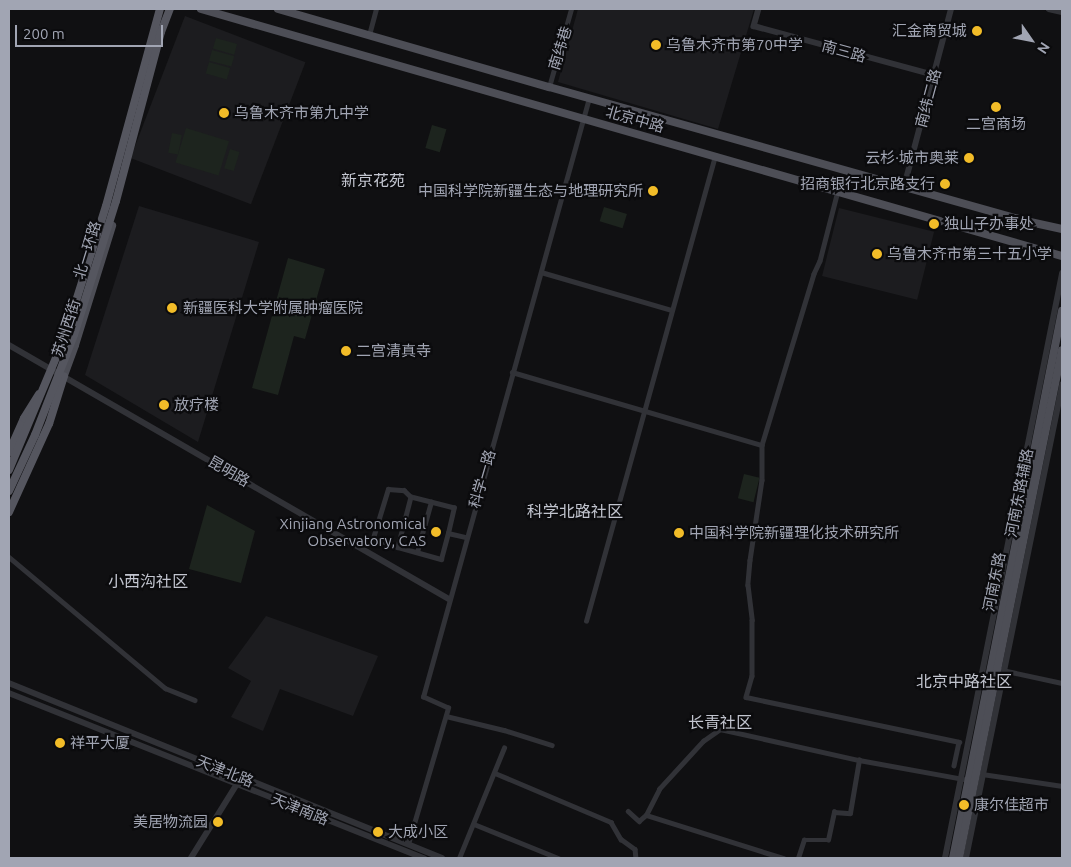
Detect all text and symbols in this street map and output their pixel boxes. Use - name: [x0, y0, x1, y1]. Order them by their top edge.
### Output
- scale bar: [18, 15, 165, 47]
- north arrow: [1006, 15, 1056, 65]
- place label: 汇金商贸城: [892, 22, 967, 40]
- street label: 南纬巷: [545, 24, 575, 72]
- text: 200 m: [23, 25, 65, 42]
- marker: 汇金商贸城: [971, 25, 983, 37]
- place label: 乌鲁木齐市第70中学: [666, 36, 803, 54]
- street label: 南三路: [820, 36, 868, 66]
- marker: 乌鲁木齐市第70中学: [650, 39, 662, 51]
- text: N: [1034, 39, 1053, 57]
- street label: 南纬二路: [912, 67, 944, 129]
- marker: 二宫商场: [990, 101, 1002, 113]
- street label: 北京中路: [604, 102, 666, 136]
- place label: 乌鲁木齐市第九中学: [234, 104, 369, 122]
- marker: 乌鲁木齐市第九中学: [218, 107, 230, 119]
- place label: 二宫商场: [966, 115, 1026, 133]
- place label: 云杉·城市奥莱: [865, 149, 959, 167]
- marker: 云杉·城市奥莱: [963, 152, 975, 164]
- district label: 新京花苑: [341, 170, 405, 190]
- place label: 招商银行北京路支行: [800, 175, 935, 193]
- marker: 招商银行北京路支行: [939, 178, 951, 190]
- place label: 中国科学院新疆生态与地理研究所: [418, 182, 643, 200]
- marker: 中国科学院新疆生态与地理研究所: [647, 185, 659, 197]
- place label: 独山子办事处: [944, 215, 1034, 233]
- marker: 独山子办事处: [928, 218, 940, 230]
- street label: 北一环路: [70, 219, 104, 281]
- place label: 乌鲁木齐市第三十五小学: [887, 245, 1052, 263]
- marker: 乌鲁木齐市第三十五小学: [871, 248, 883, 260]
- street label: 苏州西街: [48, 297, 84, 359]
- place label: 新疆医科大学附属肿瘤医院: [183, 299, 363, 317]
- marker: 新疆医科大学附属肿瘤医院: [165, 301, 179, 315]
- place label: 二宫清真寺: [356, 342, 431, 360]
- marker: 二宫清真寺: [340, 345, 352, 357]
- place label: 放疗楼: [174, 396, 219, 414]
- marker: 放疗楼: [158, 399, 170, 411]
- street label: 河南东路辅路: [1002, 447, 1036, 539]
- street label: 科学一路: [465, 448, 499, 510]
- street label: 昆明路: [205, 452, 253, 490]
- district label: 科学北路社区: [527, 501, 623, 521]
- place label: Xinjiang Astronomical Observatory, CAS: [280, 514, 426, 549]
- place label: 中国科学院新疆理化技术研究所: [689, 524, 899, 542]
- marker: Xinjiang Astronomical Observatory, CAS: [430, 526, 442, 538]
- marker: 中国科学院新疆理化技术研究所: [673, 527, 685, 539]
- street label: 河南东路: [979, 551, 1009, 613]
- district label: 小西沟社区: [108, 571, 188, 591]
- district label: 北京中路社区: [916, 671, 1012, 691]
- district label: 长青社区: [688, 712, 752, 732]
- place label: 祥平大厦: [70, 734, 130, 752]
- marker: 祥平大厦: [54, 737, 66, 749]
- street label: 天津北路: [194, 751, 256, 791]
- street label: 天津南路: [269, 789, 331, 829]
- place label: 康尔佳超市: [974, 796, 1049, 814]
- marker: 康尔佳超市: [958, 799, 970, 811]
- place label: 美居物流园: [133, 813, 208, 831]
- marker: 美居物流园: [212, 816, 224, 828]
- place label: 大成小区: [388, 823, 448, 841]
- marker: 大成小区: [372, 826, 384, 838]

